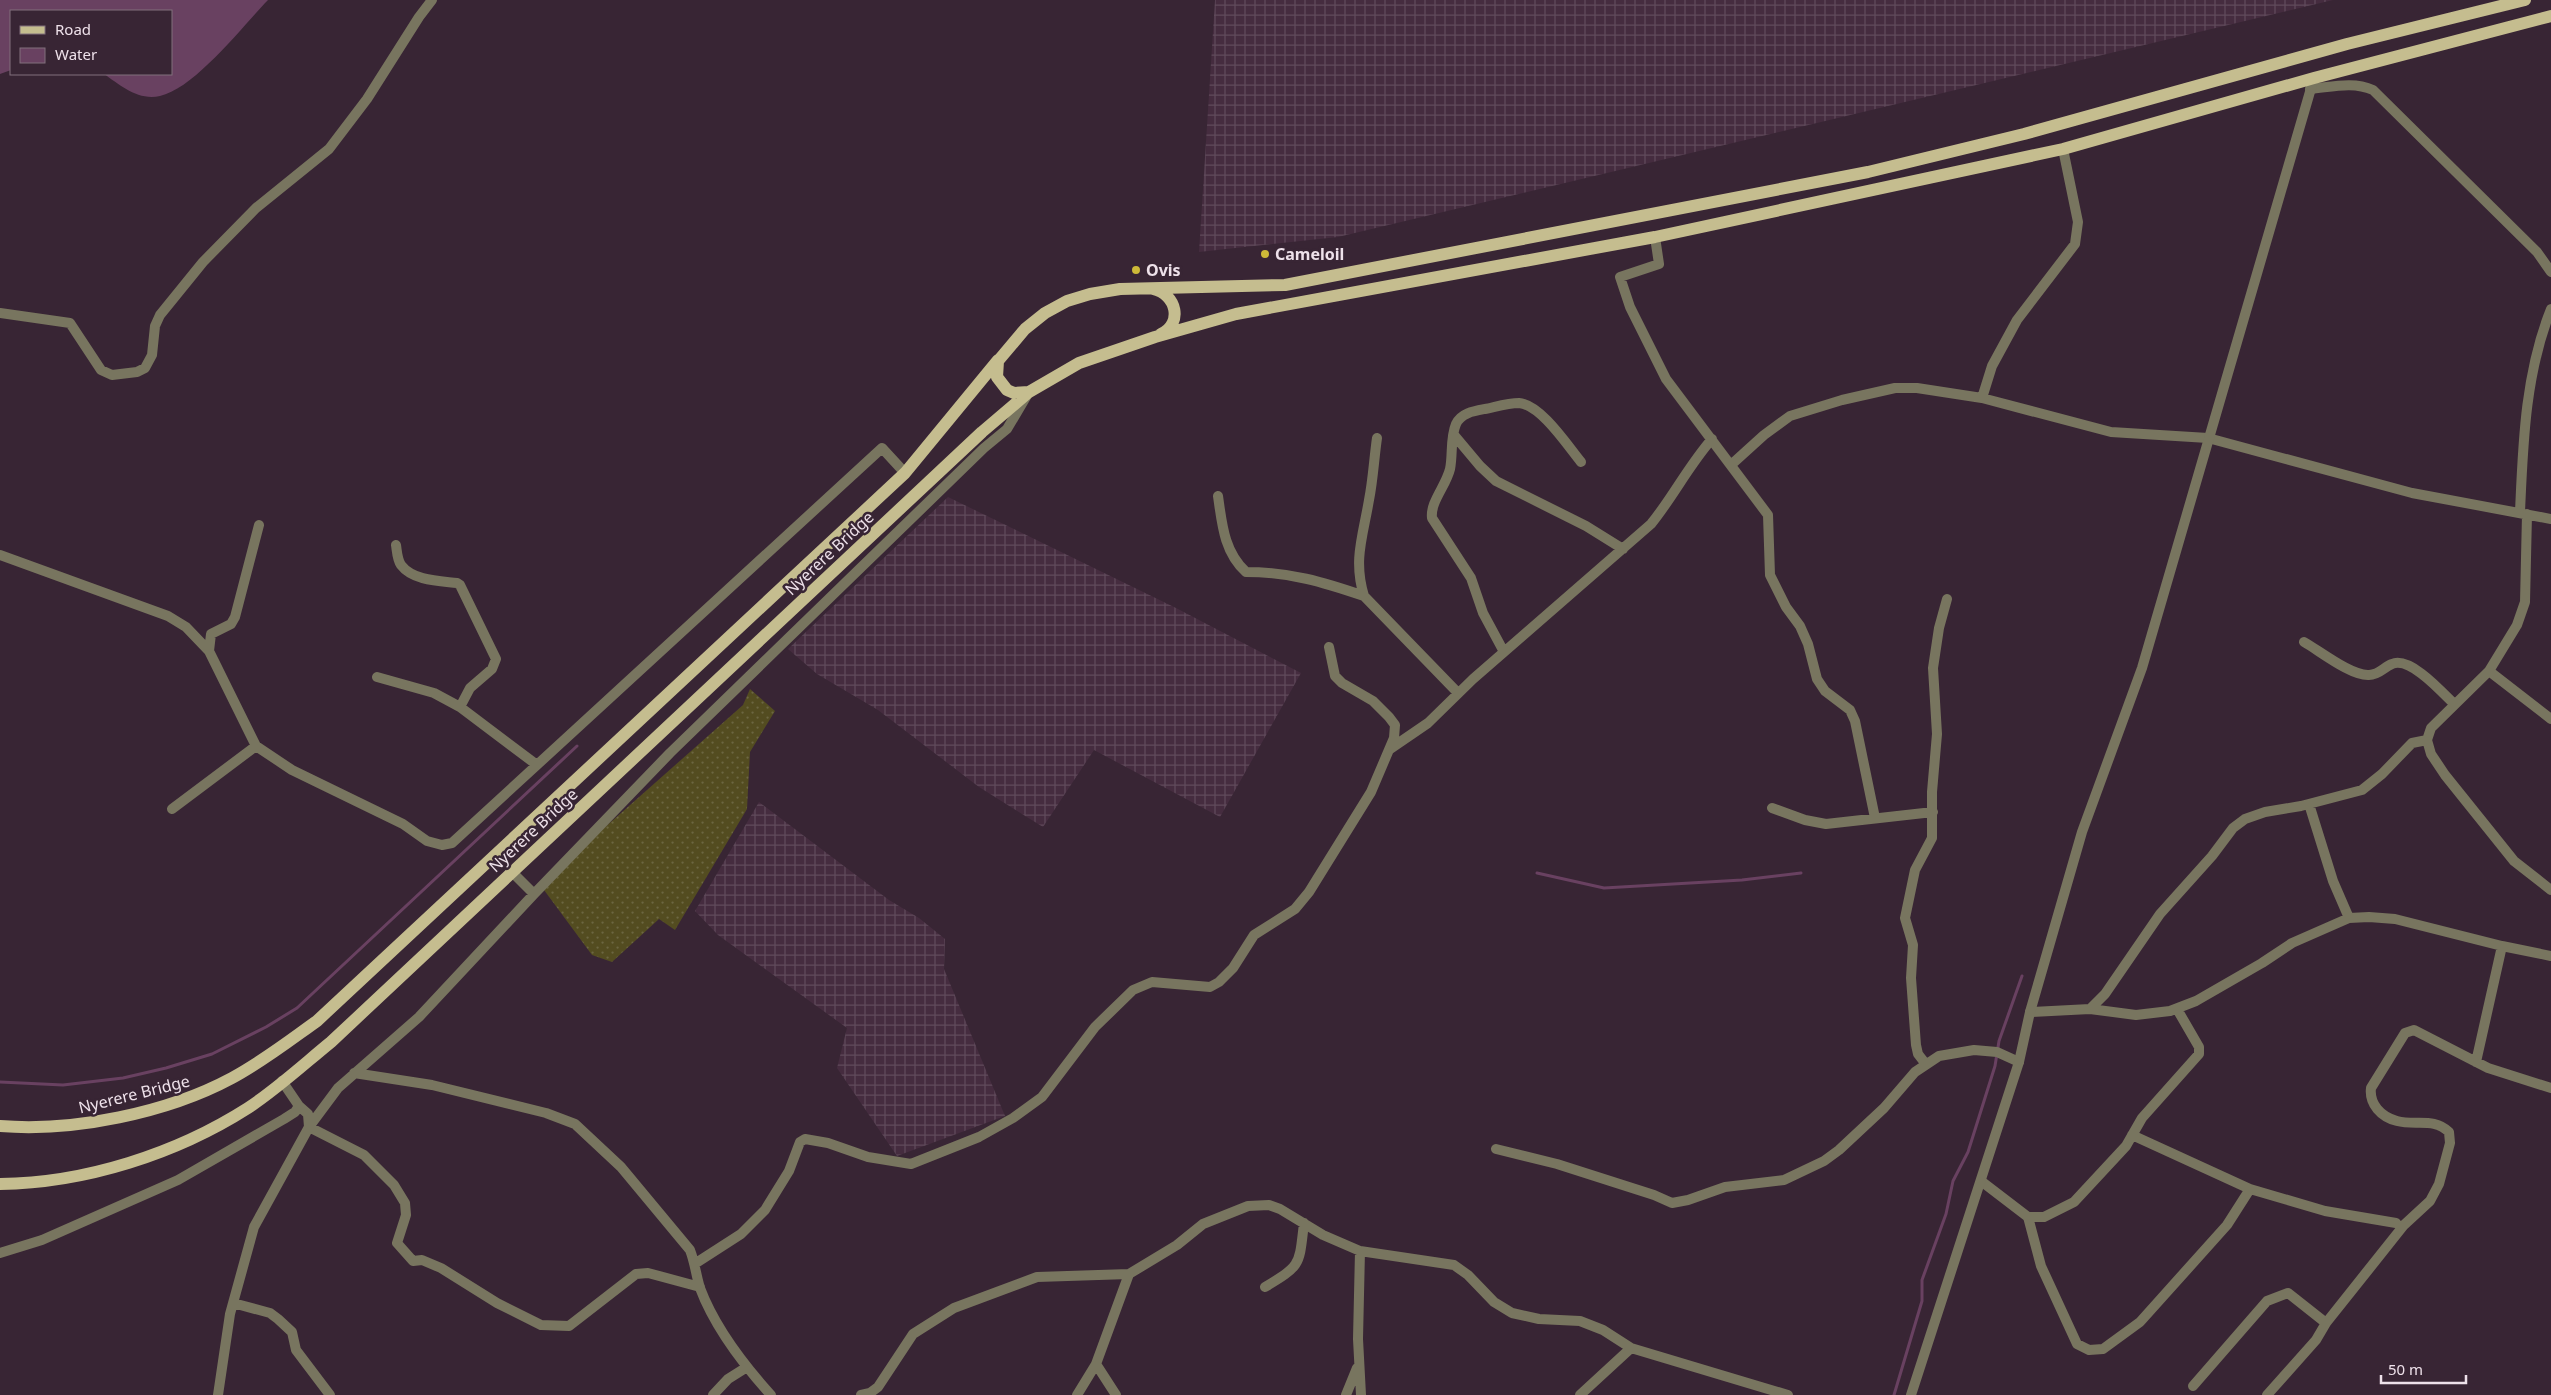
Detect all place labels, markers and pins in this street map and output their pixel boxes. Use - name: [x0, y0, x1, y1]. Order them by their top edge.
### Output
- place label: Cameloil: [1275, 243, 1344, 265]
- marker: Cameloil: [1259, 248, 1271, 260]
- place label: Ovis: [1146, 259, 1181, 281]
- marker: Ovis: [1130, 264, 1142, 276]

